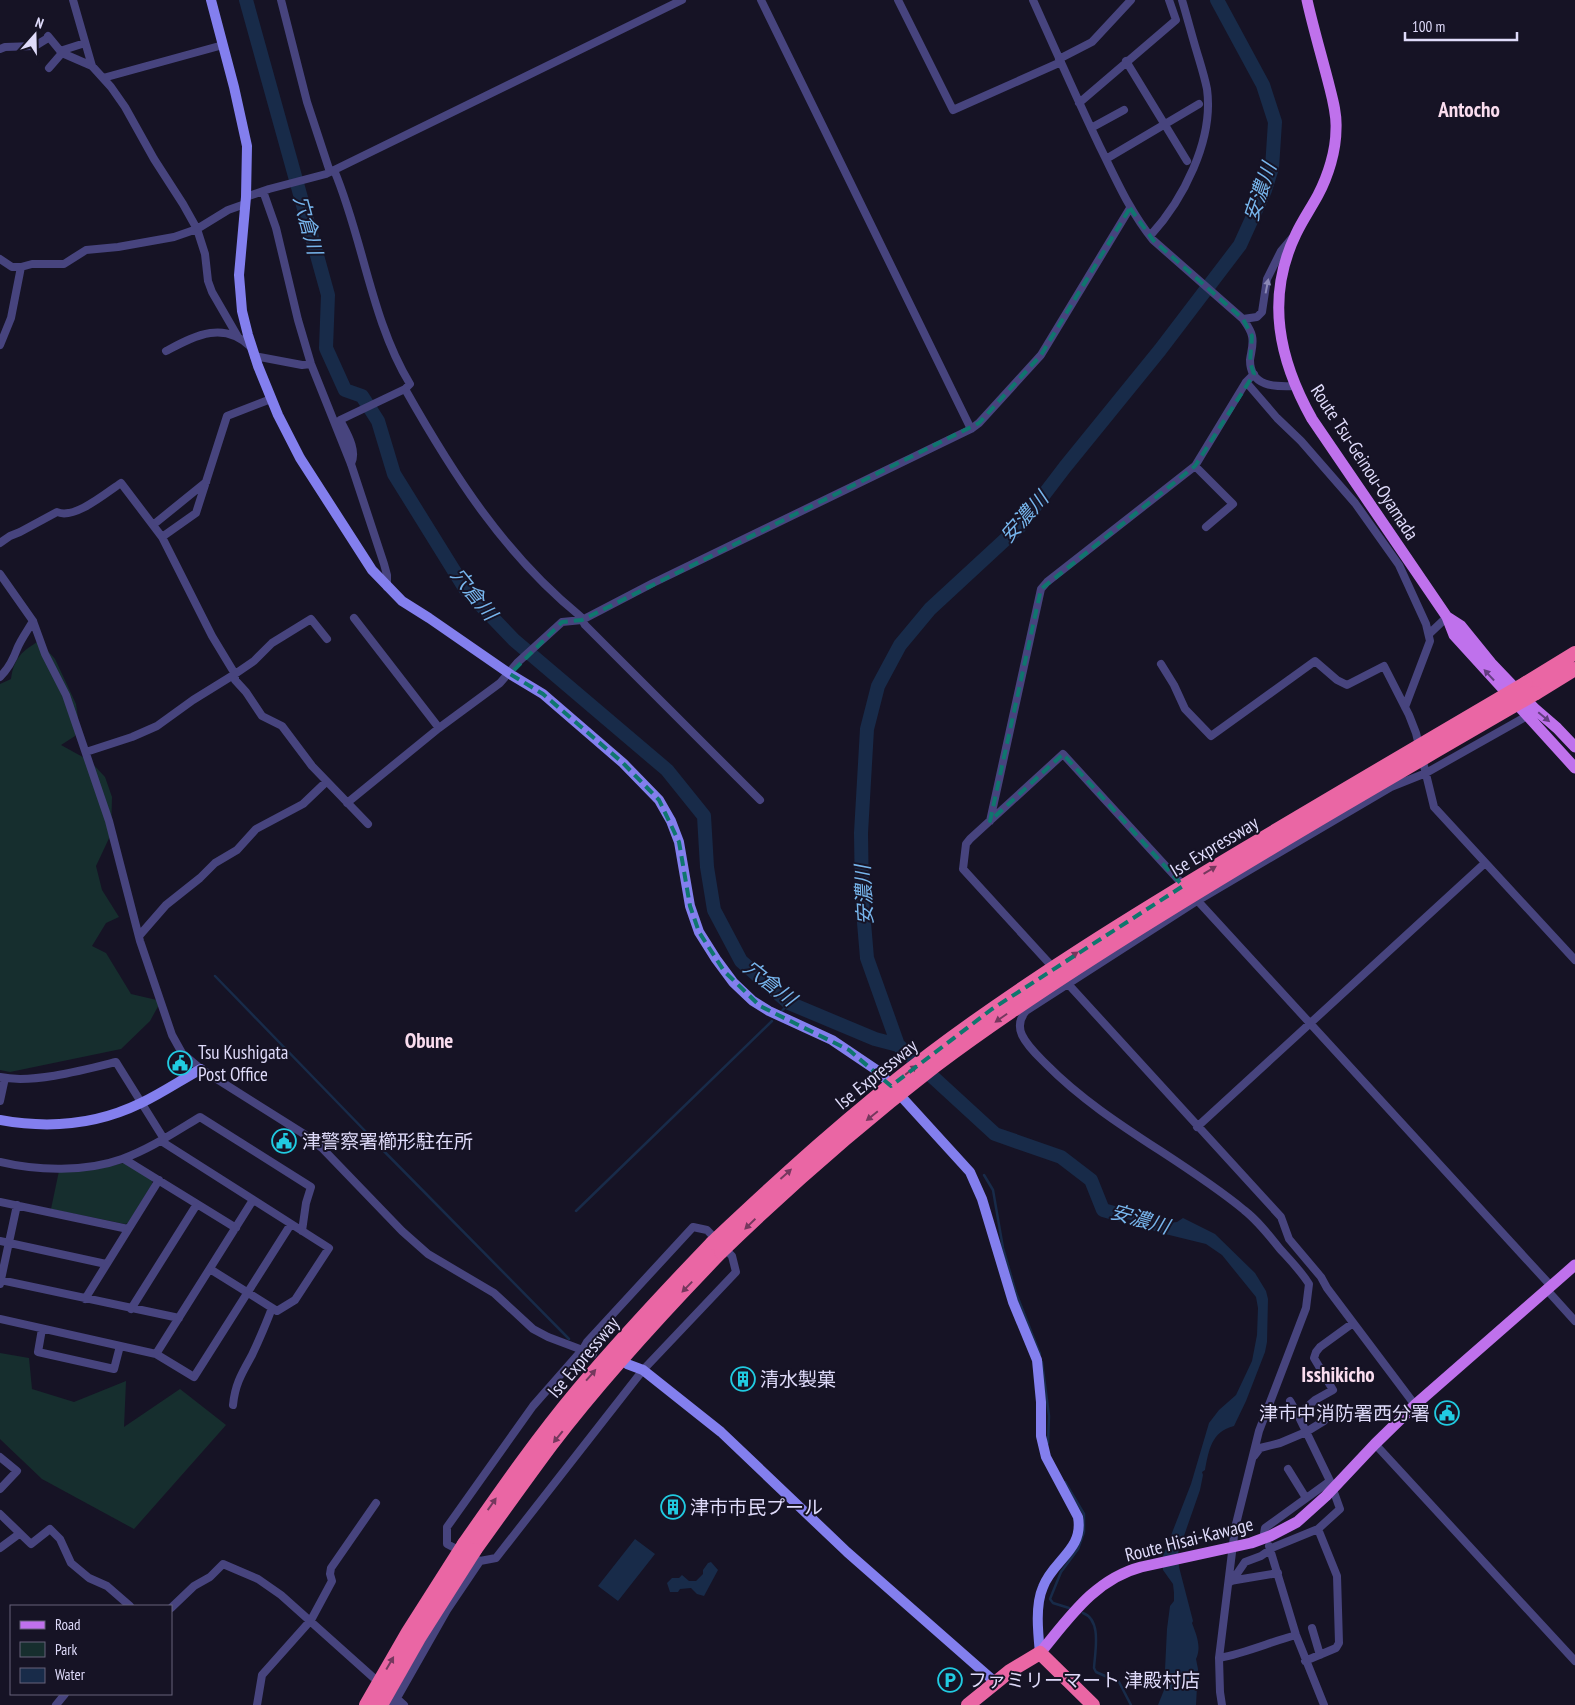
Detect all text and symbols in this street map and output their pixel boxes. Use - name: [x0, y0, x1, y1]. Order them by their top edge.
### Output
- north arrow: [10, 10, 60, 60]
- scale bar: [1405, 10, 1518, 42]
- text: N: [33, 13, 46, 33]
- text: 100 m: [1412, 17, 1445, 36]
- district label: Antocho: [1437, 96, 1500, 123]
- water label: 安濃川: [1238, 158, 1283, 225]
- water label: 穴倉川: [288, 193, 329, 259]
- one-way arrow: [1263, 277, 1271, 293]
- street label: Route Tsu-Geinou-Oyamada: [1306, 380, 1424, 544]
- water label: 安濃川: [994, 485, 1055, 548]
- water label: 穴倉川: [445, 563, 504, 627]
- one-way arrow: [1483, 669, 1495, 681]
- one-way arrow: [1538, 711, 1550, 722]
- street label: Ise Expressway: [1165, 810, 1263, 882]
- water label: 安濃川: [849, 862, 879, 926]
- one-way arrow: [1203, 866, 1216, 875]
- one-way arrow: [1065, 951, 1078, 961]
- water label: 穴倉川: [738, 954, 803, 1013]
- one-way arrow: [994, 1013, 1008, 1023]
- district label: Obune: [405, 1027, 453, 1054]
- street label: Ise Expressway: [830, 1033, 923, 1114]
- place label: Tsu Kushigata Post Office: [198, 1040, 288, 1086]
- public building icon: Tsu Kushigata Post Office: [167, 1050, 193, 1076]
- one-way arrow: [904, 1065, 917, 1076]
- one-way arrow: [865, 1111, 878, 1122]
- public building icon: 津警察署櫛形駐在所: [271, 1128, 297, 1154]
- place label: 津警察署櫛形駐在所: [302, 1129, 473, 1153]
- one-way arrow: [779, 1168, 791, 1180]
- water label: 安濃川: [1108, 1198, 1174, 1240]
- one-way arrow: [744, 1218, 756, 1230]
- one-way arrow: [681, 1281, 693, 1293]
- street label: Ise Expressway: [542, 1311, 624, 1403]
- district label: Isshikicho: [1301, 1361, 1375, 1388]
- building icon: 清水製菓: [730, 1366, 756, 1392]
- place label: 清水製菓: [760, 1367, 836, 1391]
- one-way arrow: [586, 1369, 597, 1382]
- public building icon: 津市中消防署西分署: [1434, 1400, 1460, 1426]
- place label: 津市中消防署西分署: [1259, 1401, 1430, 1425]
- one-way arrow: [552, 1430, 563, 1443]
- building icon: 津市市民プール: [660, 1494, 686, 1520]
- place label: 津市市民プール: [690, 1495, 823, 1519]
- one-way arrow: [487, 1497, 497, 1510]
- street label: Route Hisai-Kawage: [1122, 1511, 1256, 1567]
- legend: [10, 1605, 172, 1695]
- text: Road: [55, 1615, 81, 1634]
- text: Park: [55, 1640, 77, 1659]
- one-way arrow: [386, 1656, 395, 1669]
- text: Water: [55, 1665, 86, 1684]
- parking icon: ファミリーマート 津殿村店: [937, 1667, 963, 1693]
- place label: ファミリーマート 津殿村店: [968, 1668, 1200, 1692]

